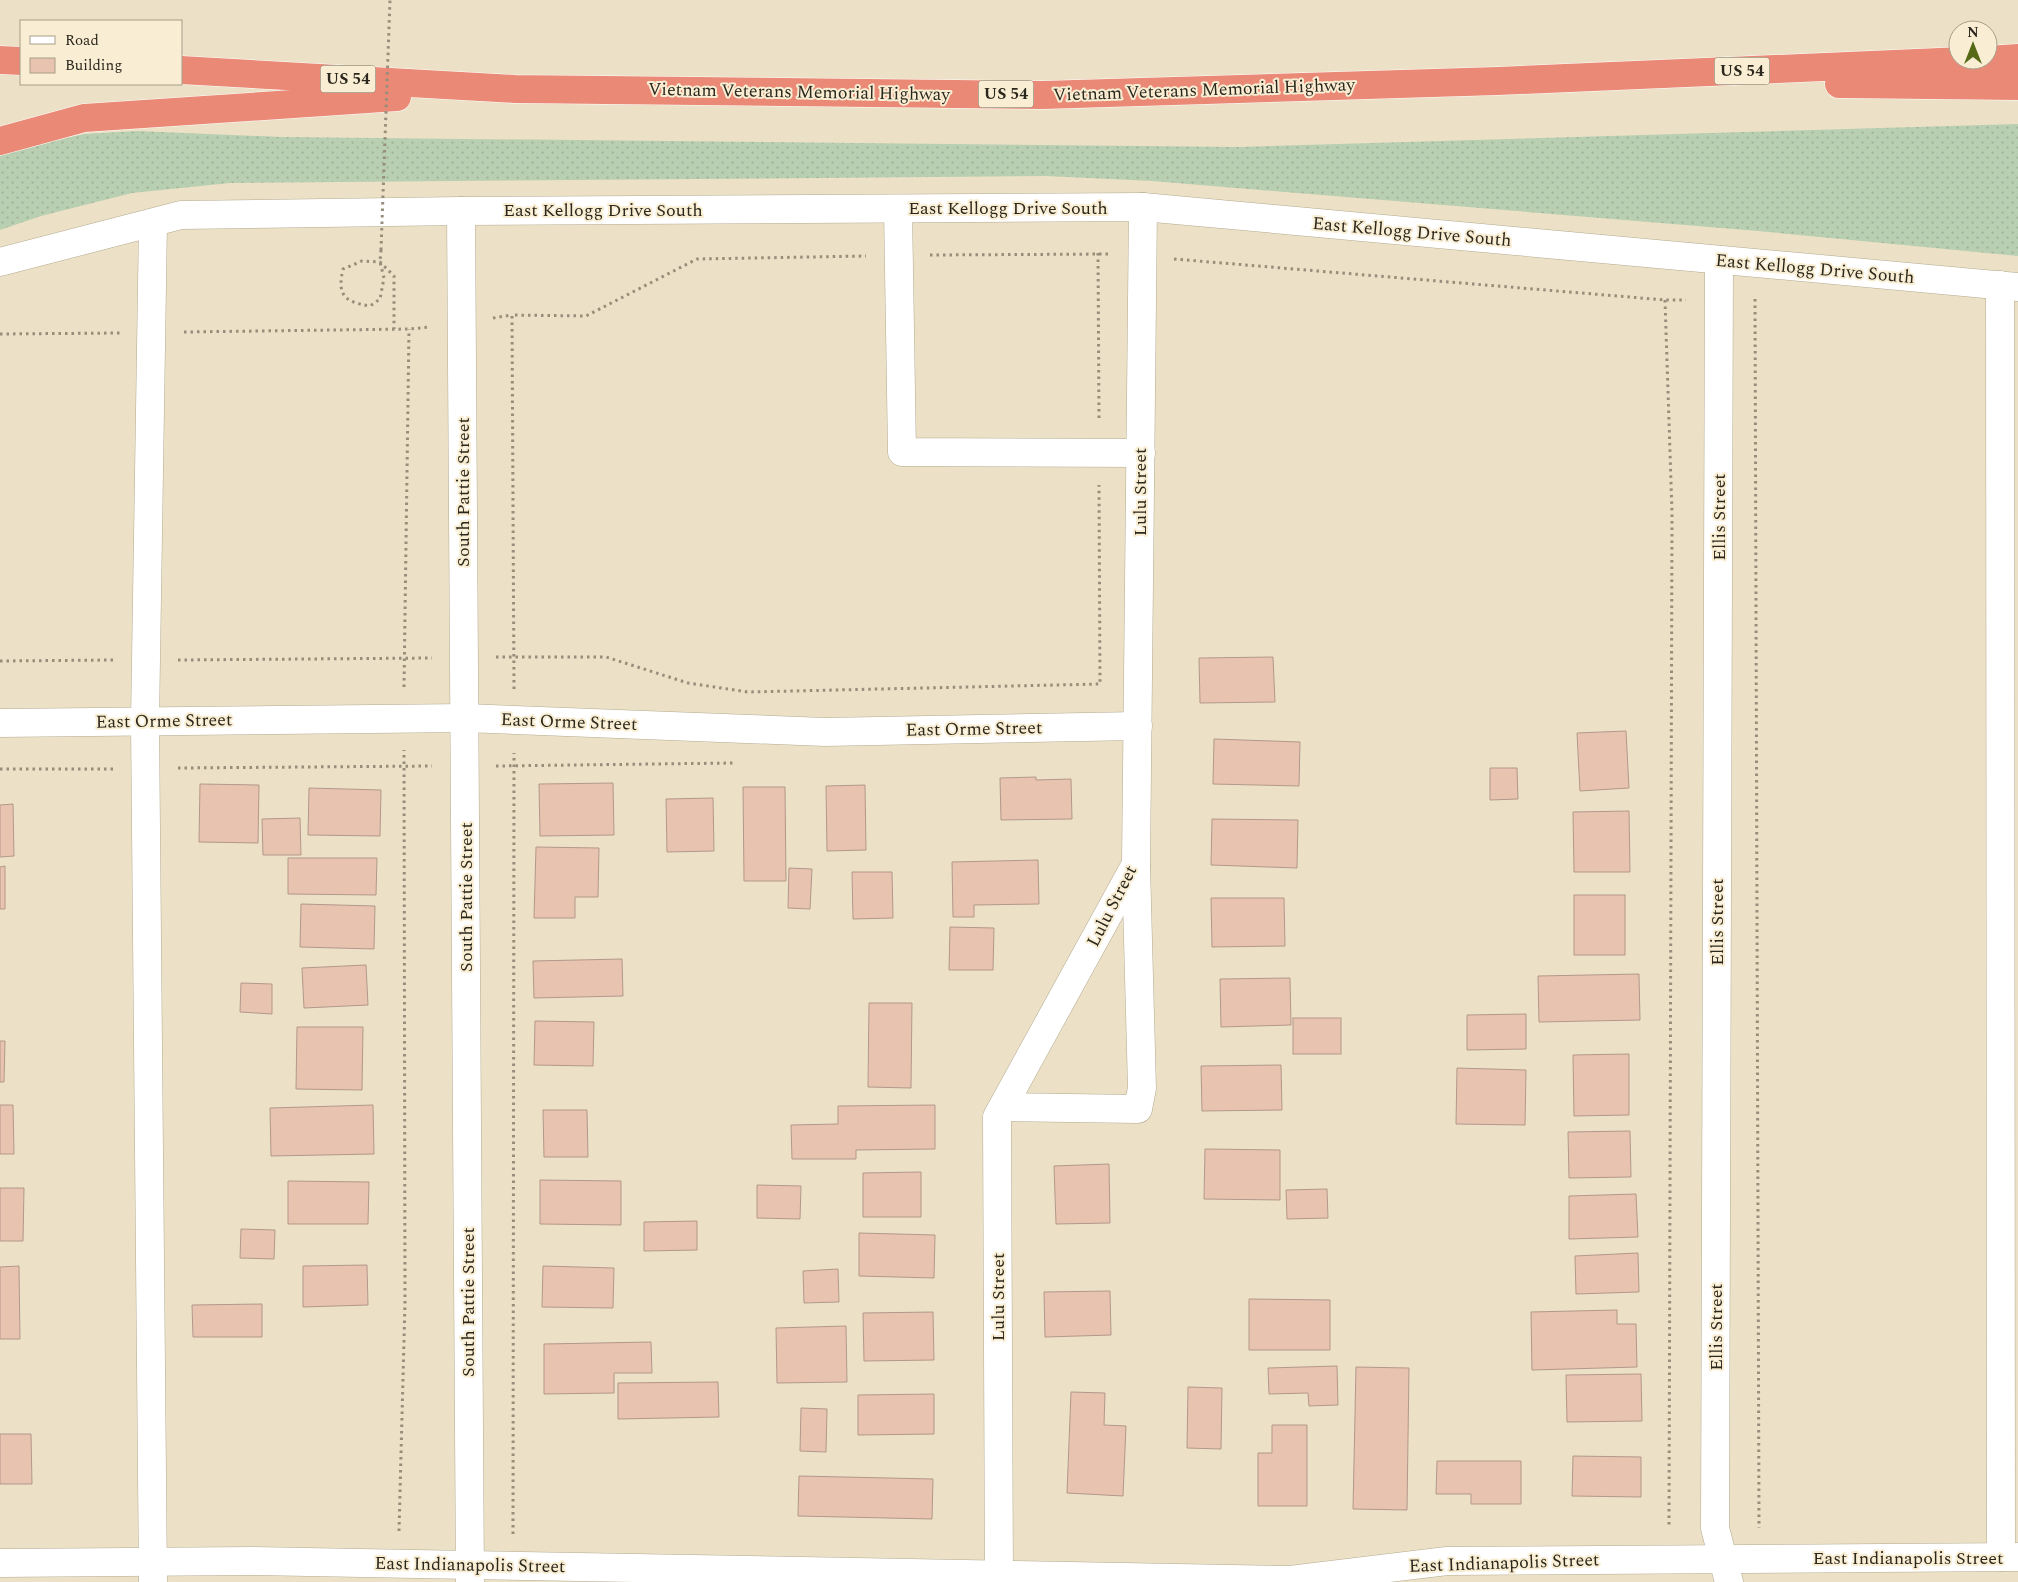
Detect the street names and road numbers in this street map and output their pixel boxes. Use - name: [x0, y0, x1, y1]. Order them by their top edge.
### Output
- road number: US 54: [1714, 58, 1770, 84]
- road number: US 54: [320, 66, 376, 92]
- street label: Vietnam Veterans Memorial Highway: [1053, 71, 1357, 109]
- street label: Vietnam Veterans Memorial Highway: [648, 76, 952, 108]
- road number: US 54: [978, 80, 1034, 108]
- street label: East Kellogg Drive South: [908, 195, 1108, 222]
- street label: East Kellogg Drive South: [503, 197, 703, 224]
- street label: East Kellogg Drive South: [1311, 210, 1513, 254]
- street label: East Kellogg Drive South: [1714, 247, 1916, 291]
- street label: South Pattie Street: [450, 417, 477, 567]
- street label: Lulu Street: [1127, 448, 1154, 536]
- street label: Ellis Street: [1706, 473, 1733, 561]
- street label: East Orme Street: [95, 706, 233, 736]
- street label: East Orme Street: [500, 706, 638, 738]
- street label: East Orme Street: [905, 714, 1043, 744]
- street label: South Pattie Street: [453, 822, 480, 972]
- street label: Lulu Street: [1080, 860, 1144, 952]
- street label: Ellis Street: [1704, 878, 1731, 966]
- street label: South Pattie Street: [455, 1227, 482, 1377]
- street label: Lulu Street: [985, 1253, 1012, 1341]
- street label: Ellis Street: [1703, 1283, 1730, 1371]
- street label: East Indianapolis Street: [1813, 1545, 2003, 1572]
- street label: East Indianapolis Street: [1408, 1546, 1600, 1580]
- street label: East Indianapolis Street: [374, 1550, 566, 1580]

